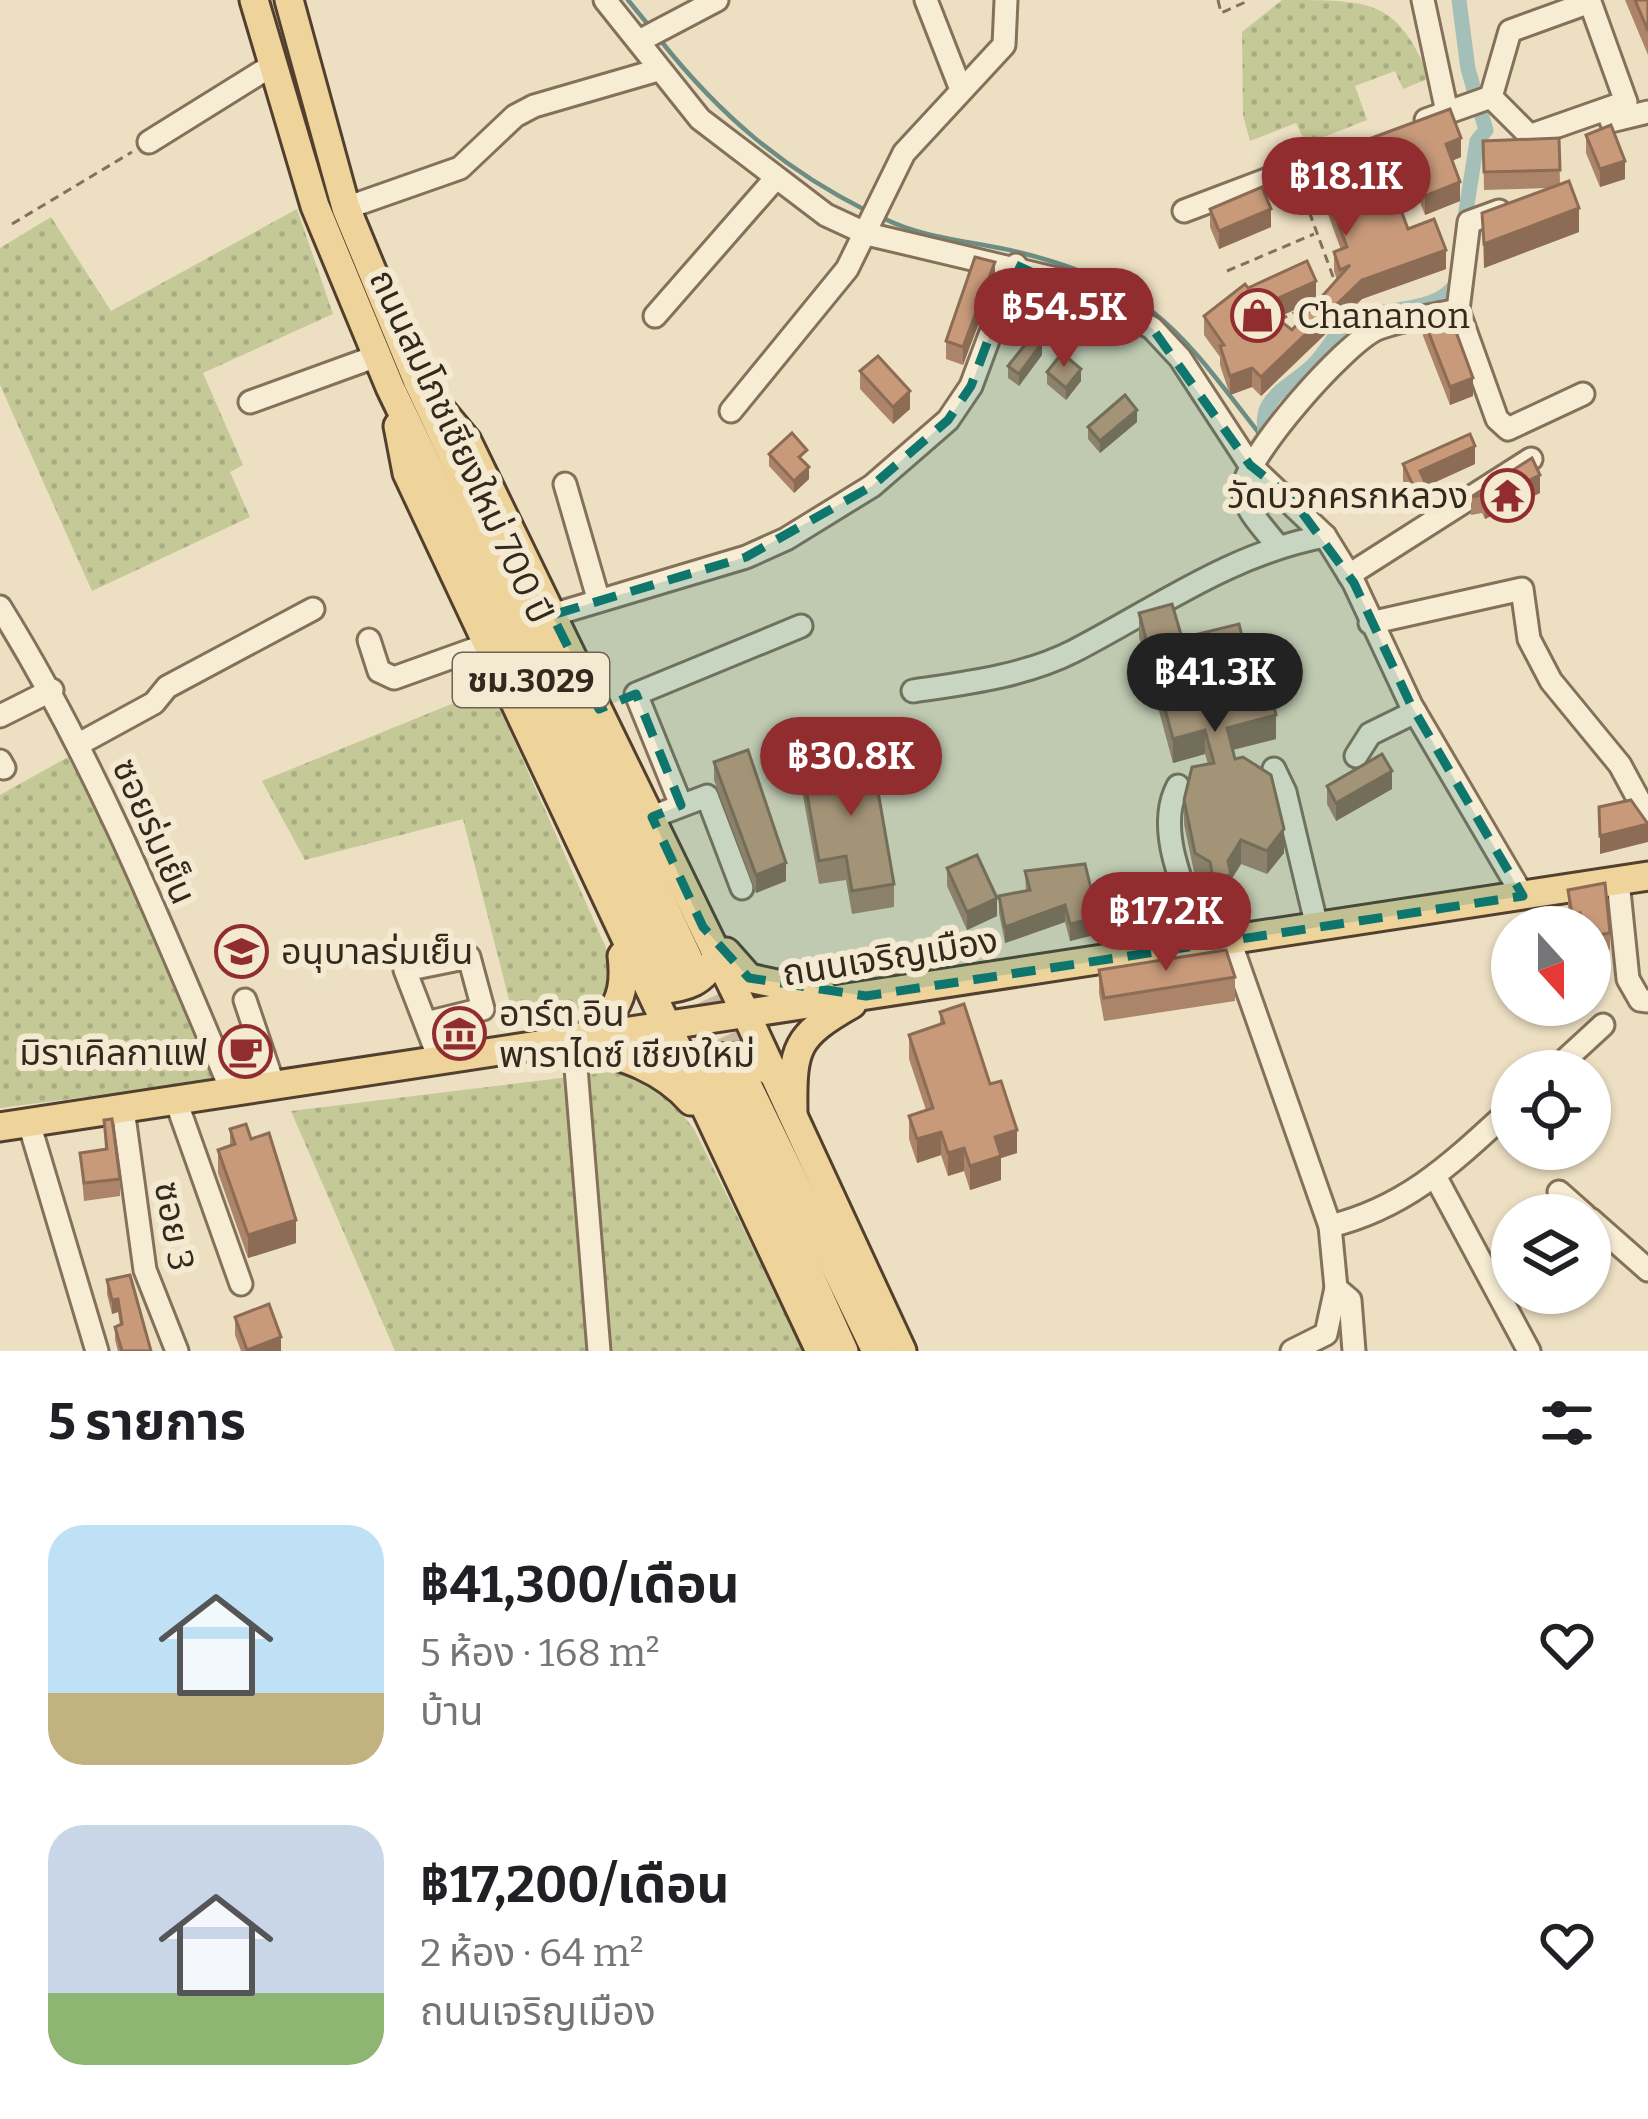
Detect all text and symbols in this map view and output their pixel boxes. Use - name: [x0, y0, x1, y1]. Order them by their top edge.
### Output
- pin: ฿18.1K: [1248, 137, 1444, 239]
- text: ฿18.1K: [1289, 153, 1403, 199]
- street label: ถนนสมโภชเชียงใหม่ 700 ปี: [360, 263, 562, 630]
- pin: ฿54.5K: [966, 268, 1162, 370]
- text: ฿54.5K: [1001, 284, 1127, 330]
- shop icon: Chananon: [1230, 287, 1286, 343]
- place label: Chananon: [1297, 294, 1470, 338]
- temple icon: วัดบวกครกหลวง: [1479, 467, 1535, 523]
- place label: วัดบวกครกหลวง: [1227, 474, 1468, 518]
- pin: ฿41.3K: [1117, 633, 1313, 735]
- text: ฿41.3K: [1154, 649, 1276, 695]
- road number: ชม.3029: [453, 653, 609, 707]
- pin: ฿30.8K: [753, 717, 949, 819]
- text: ฿30.8K: [787, 733, 915, 779]
- street label: ซอยร่มเย็น: [103, 752, 206, 911]
- pin: ฿17.2K: [1068, 872, 1264, 974]
- text: ฿17.2K: [1108, 888, 1224, 934]
- north arrow: [1491, 906, 1611, 1026]
- map controls: [1491, 906, 1611, 1314]
- street label: ถนนเจริญเมือง: [779, 918, 1001, 996]
- school or university icon: อนุบาลร่มเย็น: [214, 923, 270, 979]
- place label: อนุบาลร่มเย็น: [281, 930, 473, 974]
- place label: อาร์ต อิน พาราไดซ์ เชียงใหม่: [499, 992, 755, 1077]
- museum icon: อาร์ต อิน พาราไดซ์ เชียงใหม่: [432, 1006, 488, 1062]
- cafe icon: มิราเคิลกาแฟ: [218, 1024, 274, 1080]
- place label: มิราเคิลกาแฟ: [19, 1031, 207, 1075]
- button: locate: [1491, 1050, 1611, 1170]
- street label: ซอย 3: [145, 1178, 203, 1274]
- button: layers: [1491, 1194, 1611, 1314]
- icon: filters: [1534, 1390, 1600, 1456]
- text: 5 รายการ: [48, 1391, 246, 1453]
- text: ฿41,300/เดือน: [420, 1554, 739, 1616]
- icon: home: [144, 1573, 288, 1717]
- icon: heart: [1534, 1612, 1600, 1678]
- text: 5 ห้อง · 168 m²: [420, 1630, 660, 1676]
- text: บ้าน: [420, 1689, 483, 1735]
- text: ฿17,200/เดือน: [420, 1854, 729, 1916]
- icon: home: [144, 1873, 288, 2017]
- icon: heart: [1534, 1912, 1600, 1978]
- text: 2 ห้อง · 64 m²: [420, 1930, 644, 1976]
- text: ถนนเจริญเมือง: [420, 1989, 656, 2035]

